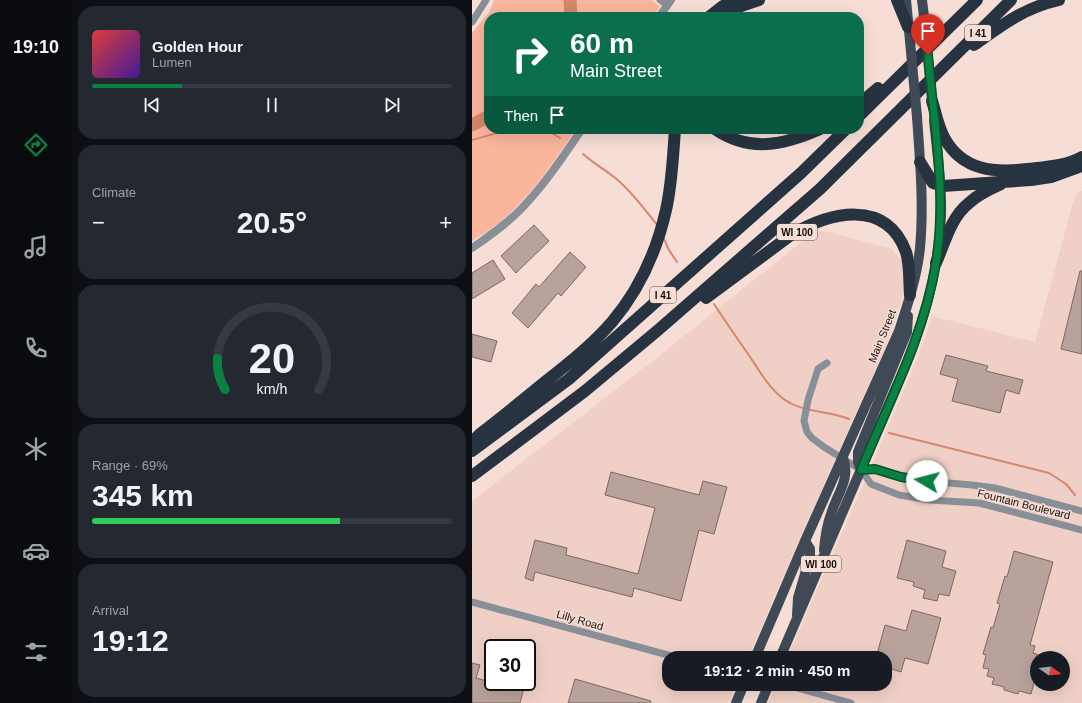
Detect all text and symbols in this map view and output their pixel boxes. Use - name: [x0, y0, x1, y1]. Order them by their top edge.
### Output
- pin: [911, 14, 945, 55]
- icon: arrive: [917, 20, 939, 42]
- road number: I 41: [965, 25, 991, 41]
- icon: right: [504, 28, 556, 80]
- text: 60 m: [570, 28, 634, 59]
- text: 19:10: [13, 37, 59, 57]
- text: Golden Hour: [152, 38, 243, 55]
- text: Lumen: [152, 55, 192, 70]
- text: Main Street: [570, 61, 662, 81]
- icon: previous: [141, 94, 163, 116]
- icon: pause: [261, 94, 283, 116]
- icon: next: [381, 94, 403, 116]
- icon: arrive: [546, 104, 568, 126]
- text: Then: [504, 107, 538, 124]
- icon: directions: [22, 131, 50, 159]
- text: Climate: [92, 185, 136, 200]
- text: 20.5°: [237, 206, 307, 239]
- text: −: [92, 210, 105, 235]
- text: +: [439, 210, 452, 235]
- road number: WI 100: [777, 224, 817, 240]
- icon: music: [22, 233, 50, 261]
- road number: I 41: [650, 287, 676, 303]
- street label: Main Street: [866, 308, 898, 364]
- icon: phone: [22, 334, 50, 362]
- text: 20: [249, 334, 295, 381]
- text: km/h: [257, 380, 288, 396]
- icon: climate: [22, 435, 50, 463]
- text: Range · 69%: [92, 458, 168, 473]
- position arrow: [906, 460, 948, 502]
- text: 345 km: [92, 479, 194, 512]
- street label: Fountain Boulevard: [976, 487, 1072, 521]
- icon: car: [22, 537, 50, 565]
- road number: WI 100: [801, 556, 841, 572]
- text: Arrival: [92, 603, 129, 618]
- street label: Lilly Road: [555, 608, 605, 632]
- text: 19:12: [92, 624, 169, 657]
- icon: filters: [22, 638, 50, 666]
- speed limit sign: 30: [484, 639, 536, 691]
- north arrow: [1030, 651, 1070, 691]
- map controls: [1030, 651, 1070, 691]
- text: 19:12 · 2 min · 450 m: [704, 662, 850, 679]

